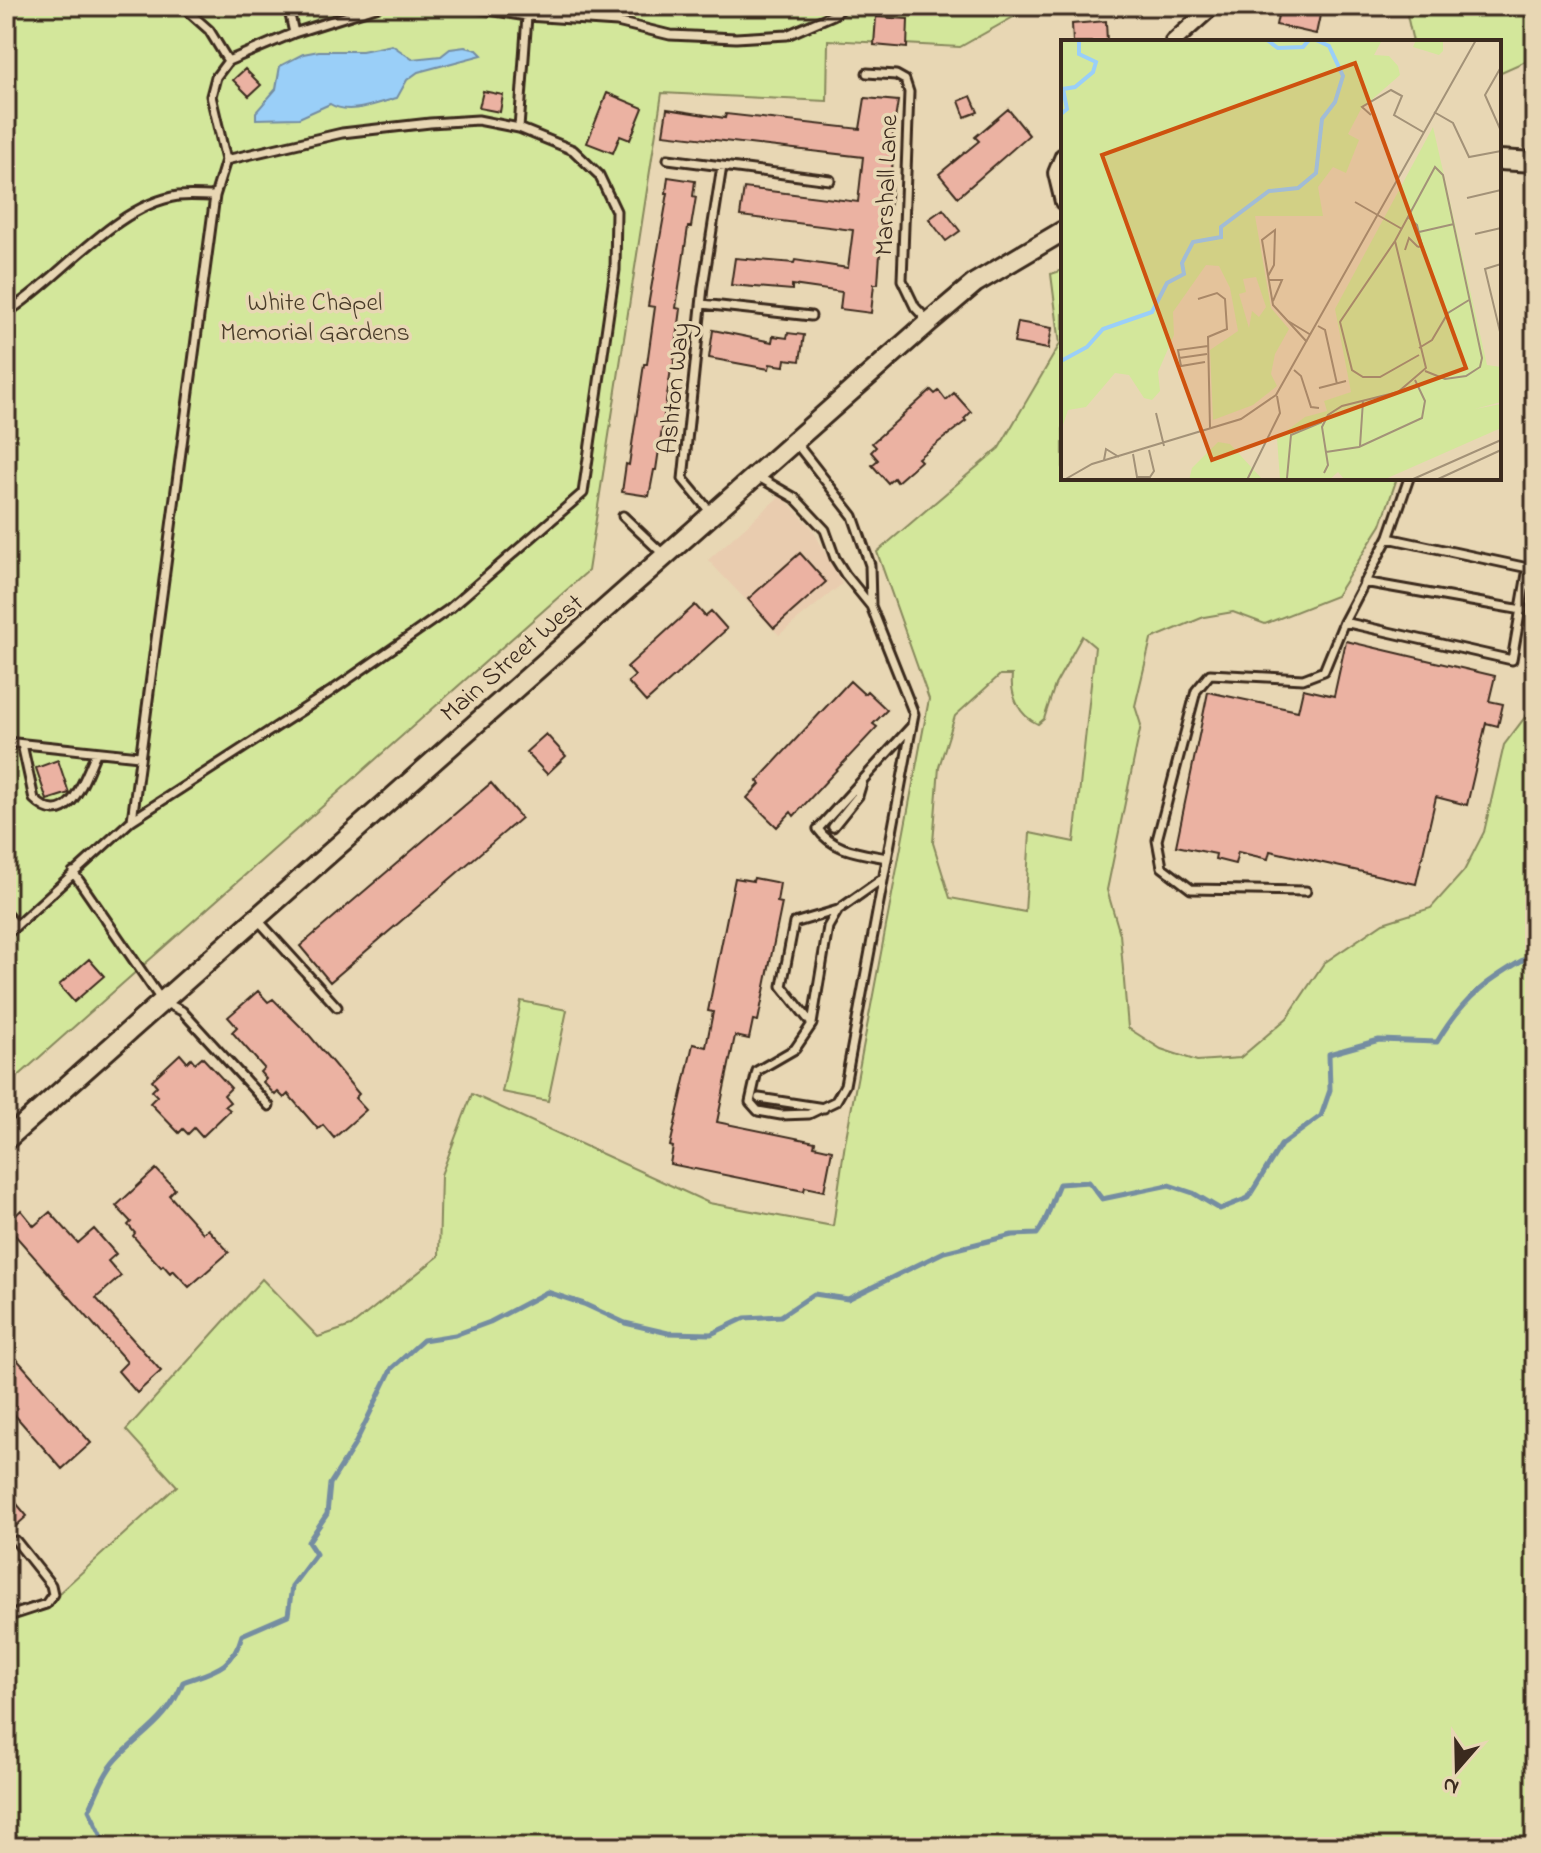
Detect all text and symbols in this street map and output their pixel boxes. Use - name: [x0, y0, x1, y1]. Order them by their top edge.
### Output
- inset map: [1061, 40, 1501, 480]
- street label: Marshall Lane: [867, 114, 909, 256]
- park label: White Chapel Memorial Gardens: [220, 285, 410, 353]
- street label: Ashton Way: [650, 321, 702, 456]
- street label: Main Street West: [433, 586, 593, 733]
- north arrow: [1417, 1729, 1497, 1809]
- text: N: [1439, 1767, 1464, 1803]

